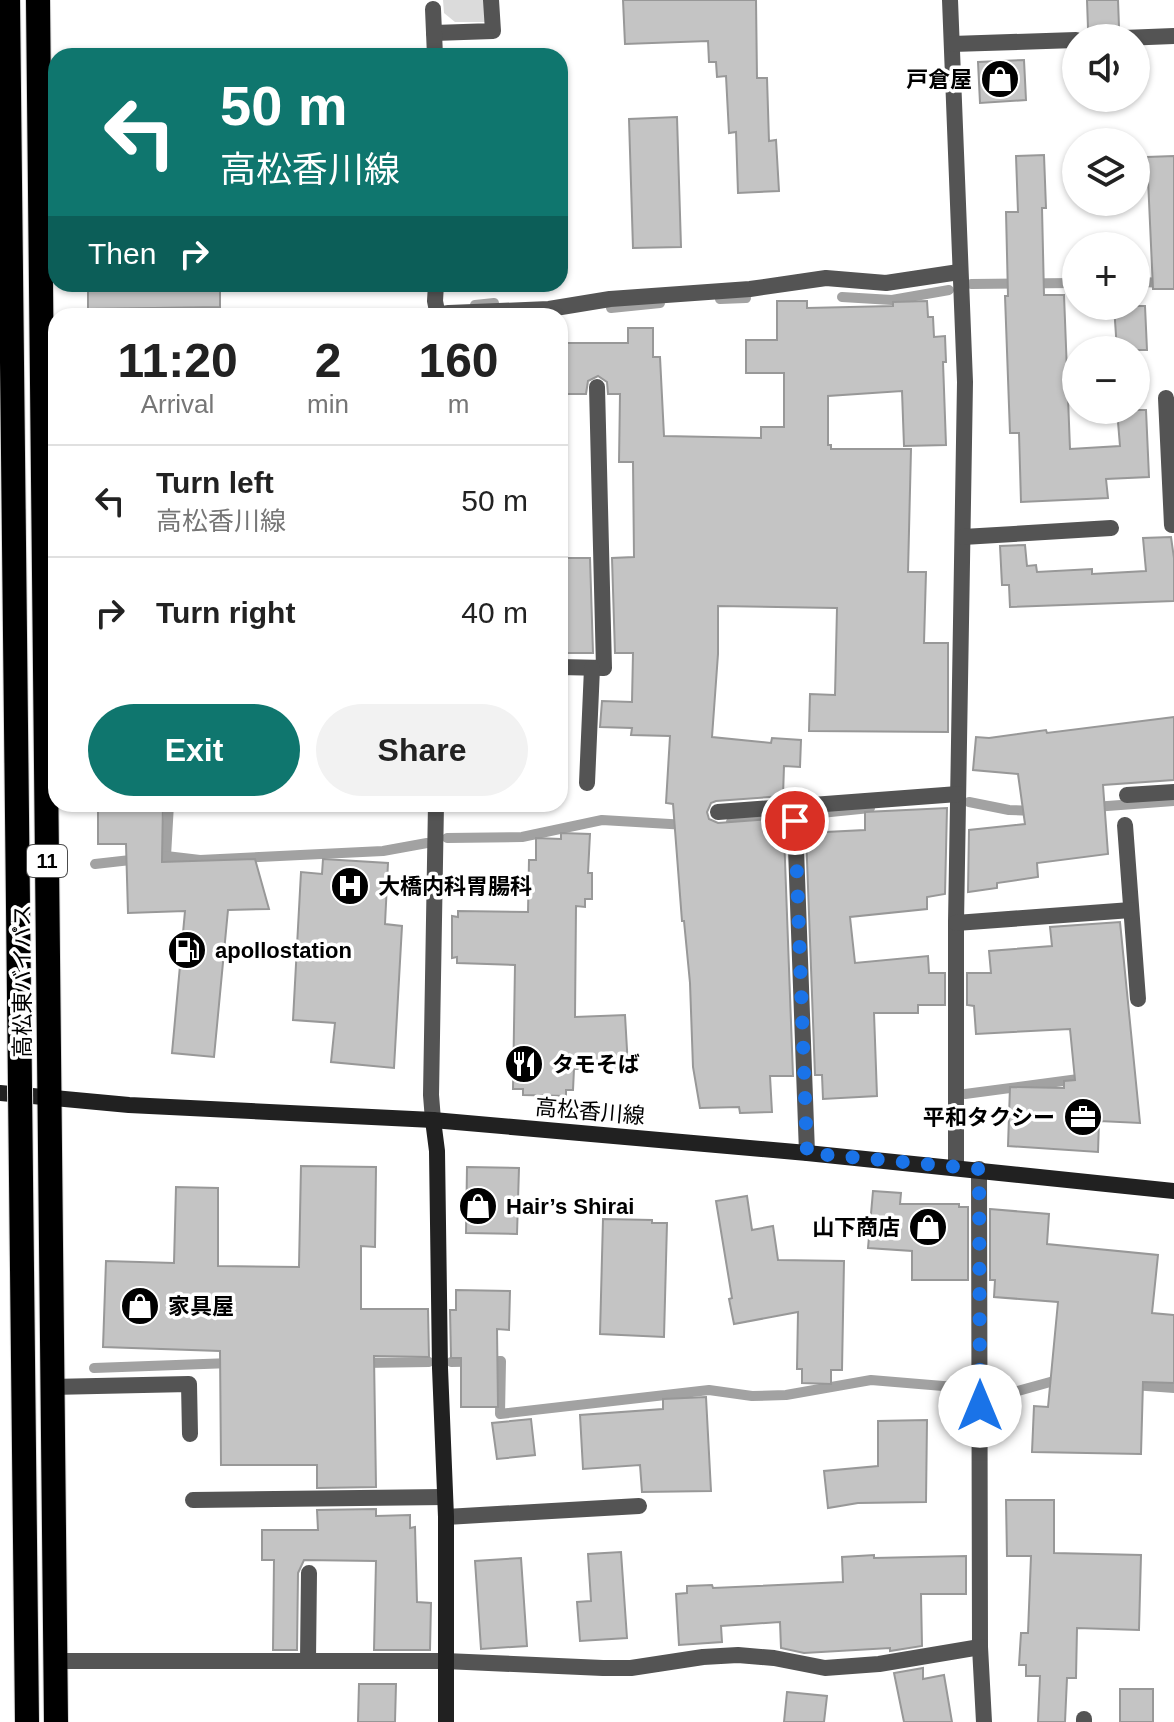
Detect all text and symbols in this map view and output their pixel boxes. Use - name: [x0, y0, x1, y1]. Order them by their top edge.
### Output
- map controls: [1062, 24, 1150, 424]
- button: sound: [1062, 24, 1150, 112]
- shop icon: 戸倉屋: [979, 58, 1021, 100]
- place label: 戸倉屋: [906, 67, 972, 92]
- text: 50 m: [220, 74, 348, 137]
- icon: left: [88, 80, 192, 184]
- button: layers: [1062, 128, 1150, 216]
- text: 高松香川線: [220, 149, 400, 190]
- icon: right: [172, 232, 216, 276]
- button: +: [1062, 232, 1150, 320]
- text: Then: [88, 237, 156, 270]
- text: 11:20: [117, 334, 238, 387]
- text: 2: [315, 334, 341, 387]
- text: 160: [418, 334, 499, 387]
- button: −: [1062, 336, 1150, 424]
- text: Arrival: [141, 389, 214, 419]
- text: min: [307, 389, 349, 419]
- text: m: [448, 389, 469, 419]
- text: Turn left: [156, 466, 274, 499]
- icon: left: [88, 479, 132, 523]
- text: 50 m: [461, 484, 528, 517]
- text: 高松香川線: [156, 506, 286, 536]
- icon: right: [88, 591, 132, 635]
- text: Turn right: [156, 596, 295, 629]
- text: 40 m: [461, 596, 528, 629]
- button: Exit: [88, 704, 300, 796]
- button: Share: [316, 704, 528, 796]
- pin: [761, 787, 829, 855]
- icon: arrive: [773, 799, 817, 843]
- road number: 11: [27, 845, 67, 877]
- hospital icon: 大橋内科胃腸科: [329, 865, 371, 907]
- place label: 大橋内科胃腸科: [378, 874, 532, 899]
- street label: 高松東バイパス: [10, 904, 35, 1058]
- fuel station icon: apollostation: [166, 929, 208, 971]
- place label: apollostation: [215, 938, 352, 963]
- restaurant icon: タモそば: [503, 1043, 545, 1085]
- place label: タモそば: [552, 1052, 640, 1077]
- street label: 高松香川線: [534, 1094, 646, 1129]
- office icon: 平和タクシー: [1062, 1096, 1104, 1138]
- place label: 平和タクシー: [923, 1105, 1055, 1130]
- shop icon: Hair’s Shirai: [457, 1185, 499, 1227]
- place label: Hair’s Shirai: [506, 1194, 634, 1219]
- shop icon: 山下商店: [907, 1206, 949, 1248]
- place label: 山下商店: [812, 1215, 900, 1240]
- shop icon: 家具屋: [119, 1285, 161, 1327]
- place label: 家具屋: [168, 1294, 234, 1319]
- position arrow: [938, 1364, 1022, 1448]

